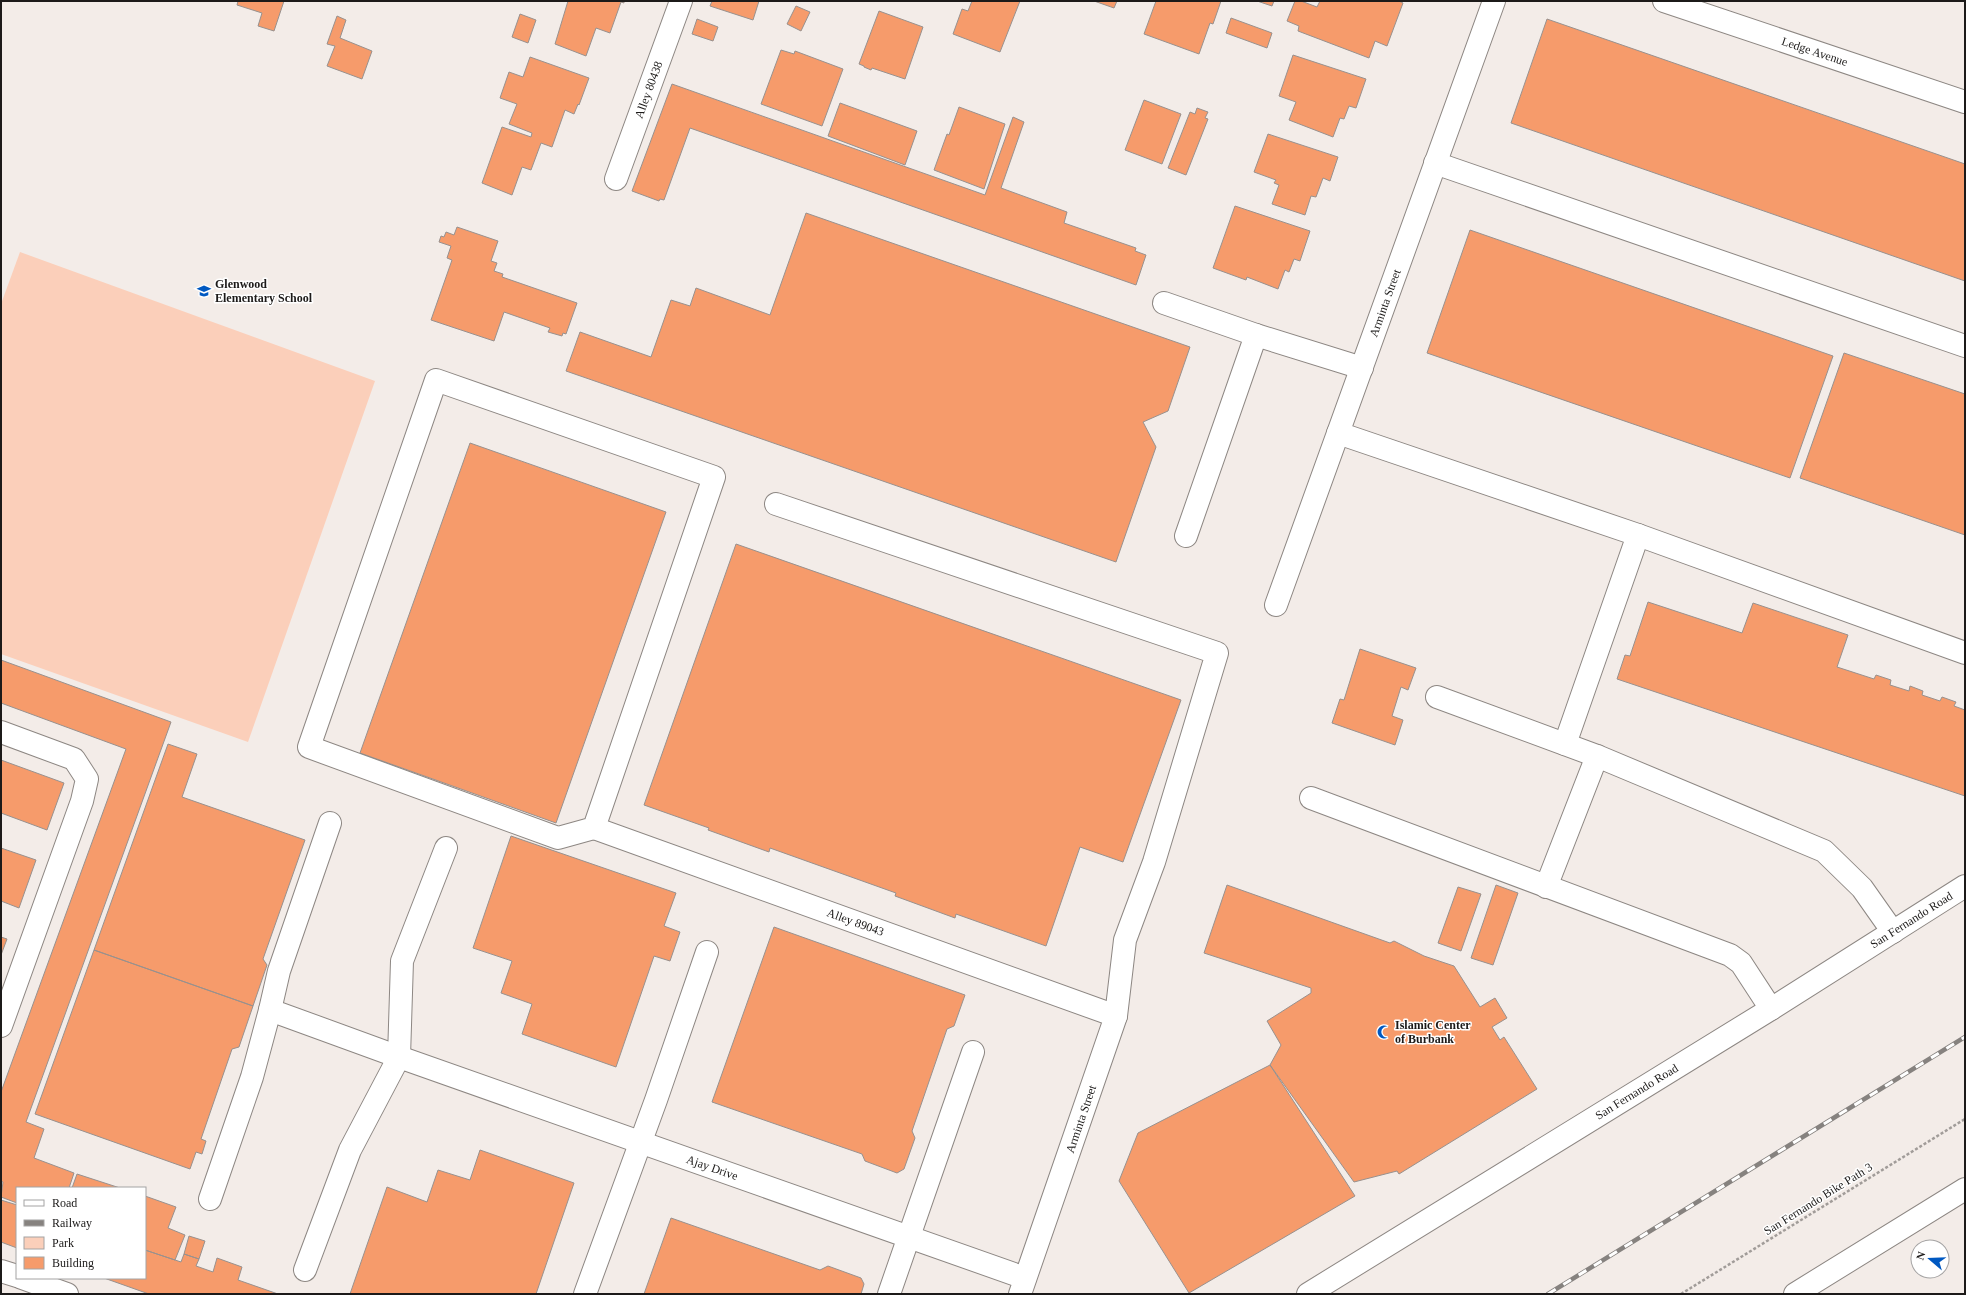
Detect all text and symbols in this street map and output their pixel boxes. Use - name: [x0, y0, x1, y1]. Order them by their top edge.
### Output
- street label: Ledge Avenue: [1780, 34, 1850, 69]
- street label: Alley 80438: [632, 59, 665, 120]
- street label: Arminta Street: [1366, 267, 1404, 339]
- place label: Glenwood Elementary School: [215, 277, 313, 305]
- school or university icon: Glenwood Elementary School: [196, 283, 212, 299]
- street label: San Fernando Road: [1868, 889, 1955, 951]
- street label: Alley 89043: [825, 906, 886, 939]
- place label: Islamic Center of Burbank: [1395, 1018, 1471, 1046]
- mosque icon: Islamic Center of Burbank: [1376, 1024, 1392, 1040]
- street label: San Fernando Road: [1593, 1061, 1681, 1122]
- street label: Arminta Street: [1063, 1083, 1099, 1155]
- street label: Ajay Drive: [685, 1152, 740, 1183]
- street label: San Fernando Bike Path 3: [1761, 1160, 1875, 1238]
- legend: [16, 1187, 146, 1279]
- text: Road: [52, 1196, 77, 1210]
- text: Railway: [52, 1216, 92, 1230]
- text: Park: [52, 1236, 74, 1250]
- north arrow: [1910, 1239, 1950, 1279]
- text: N: [1914, 1250, 1928, 1261]
- text: Building: [52, 1256, 94, 1270]

